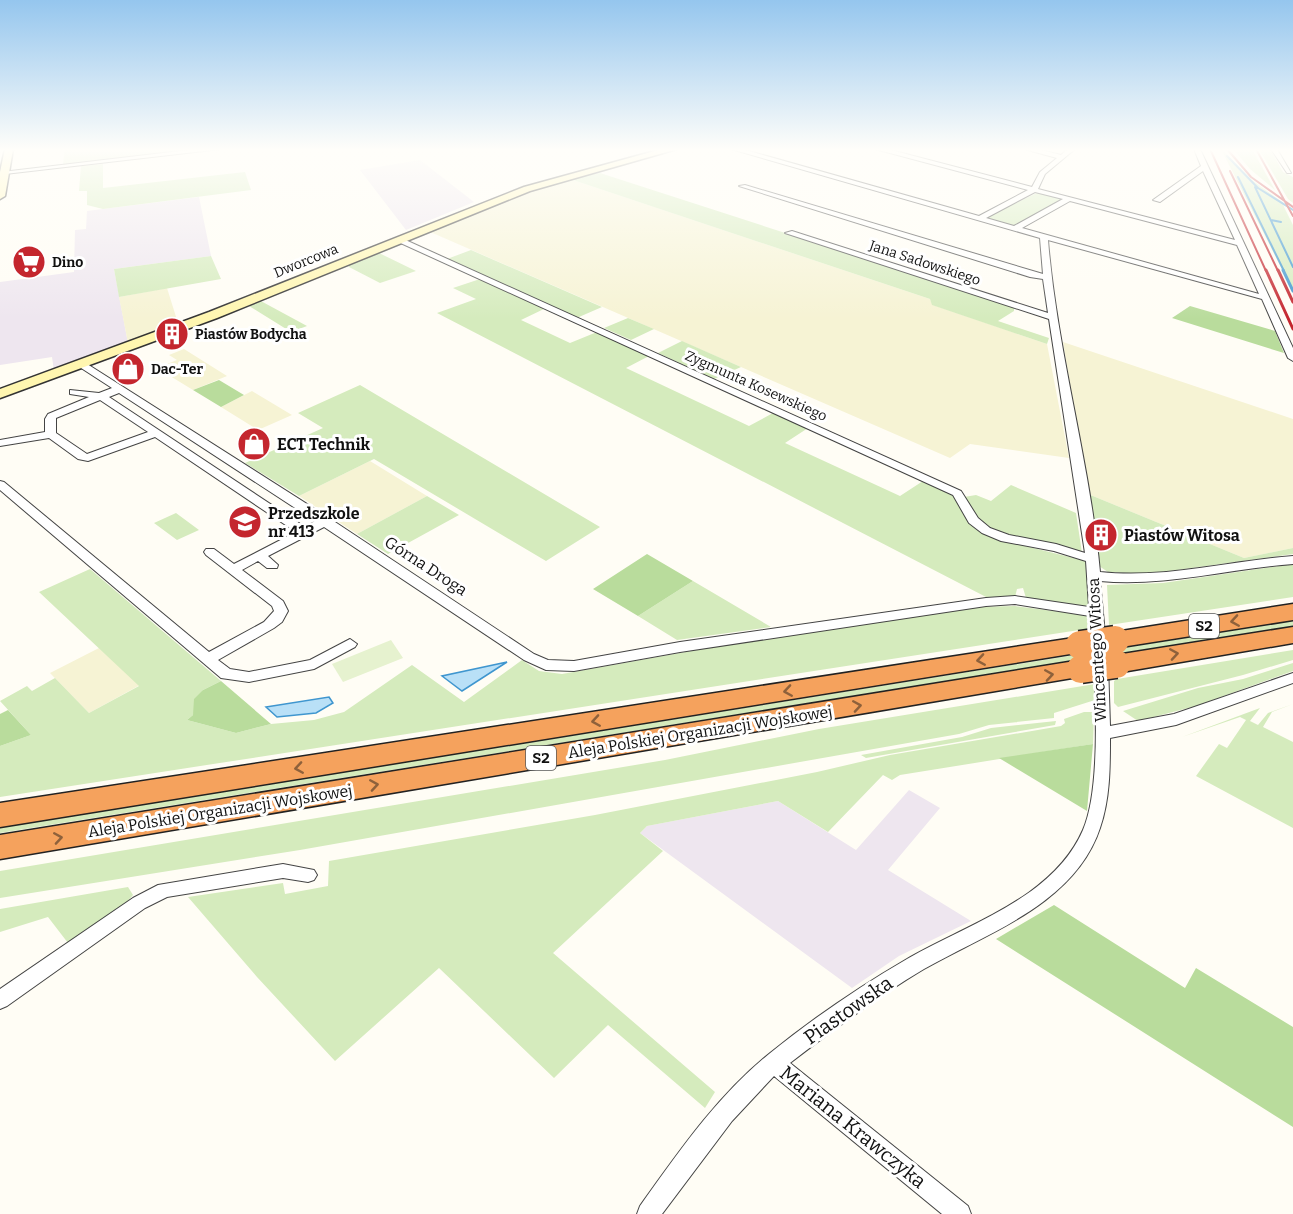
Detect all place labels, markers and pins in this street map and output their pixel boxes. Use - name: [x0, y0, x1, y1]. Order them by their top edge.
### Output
- supermarket icon: Dino: [11, 244, 47, 280]
- place label: Dino: [52, 254, 83, 271]
- building icon: Piastów Bodycha: [154, 316, 190, 352]
- place label: Piastów Bodycha: [195, 326, 307, 343]
- shop icon: Dac-Ter: [110, 351, 146, 387]
- place label: Dac-Ter: [151, 361, 203, 378]
- shop icon: ECT Technik: [236, 426, 272, 462]
- place label: ECT Technik: [277, 435, 370, 454]
- school or university icon: Przedszkole nr 413: [227, 504, 263, 540]
- place label: Przedszkole nr 413: [268, 504, 360, 541]
- building icon: Piastów Witosa: [1083, 517, 1119, 553]
- place label: Piastów Witosa: [1124, 526, 1240, 545]

